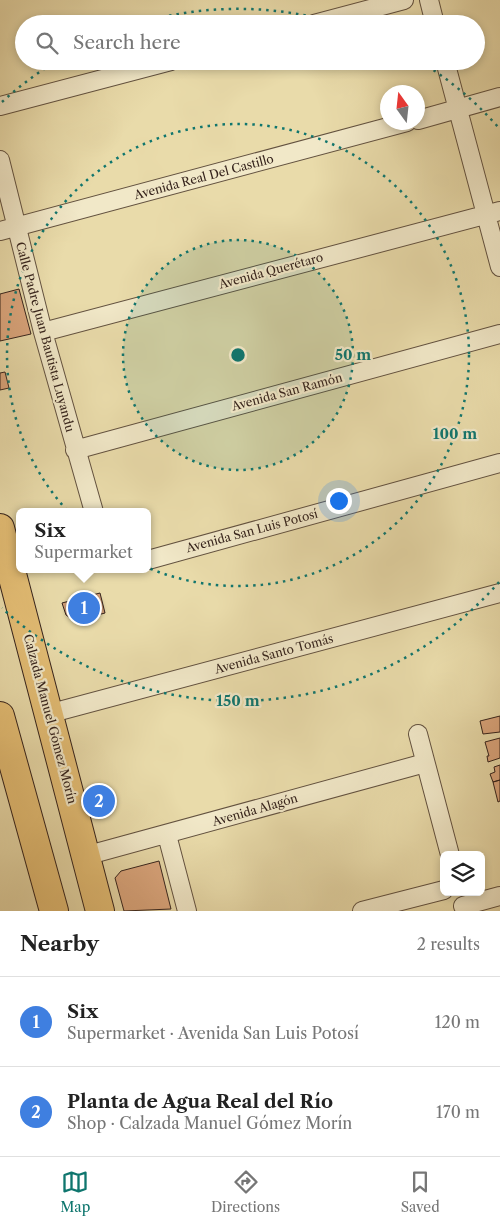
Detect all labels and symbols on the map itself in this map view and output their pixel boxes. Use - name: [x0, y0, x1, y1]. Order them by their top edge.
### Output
- north arrow: [380, 85, 425, 130]
- street label: Avenida Real Del Castillo: [132, 151, 275, 203]
- street label: Calle Padre Juan Bautista Luyandu: [13, 240, 78, 434]
- street label: Avenida Querétaro: [216, 249, 325, 292]
- text: 50 m: [335, 345, 371, 364]
- centre of rings: [229, 346, 247, 364]
- street label: Avenida San Ramón: [229, 369, 344, 414]
- text: 100 m: [433, 424, 477, 443]
- your location: [326, 488, 352, 514]
- street label: Avenida San Luis Potosí: [183, 506, 320, 556]
- pin: 1: [68, 589, 100, 627]
- street label: Avenida Santo Tomás: [212, 630, 335, 677]
- street label: Calzada Manuel Gómez Morín: [21, 633, 80, 806]
- text: 150 m: [216, 691, 260, 710]
- pin: 2: [83, 782, 115, 820]
- street label: Avenida Alagón: [209, 790, 300, 829]

